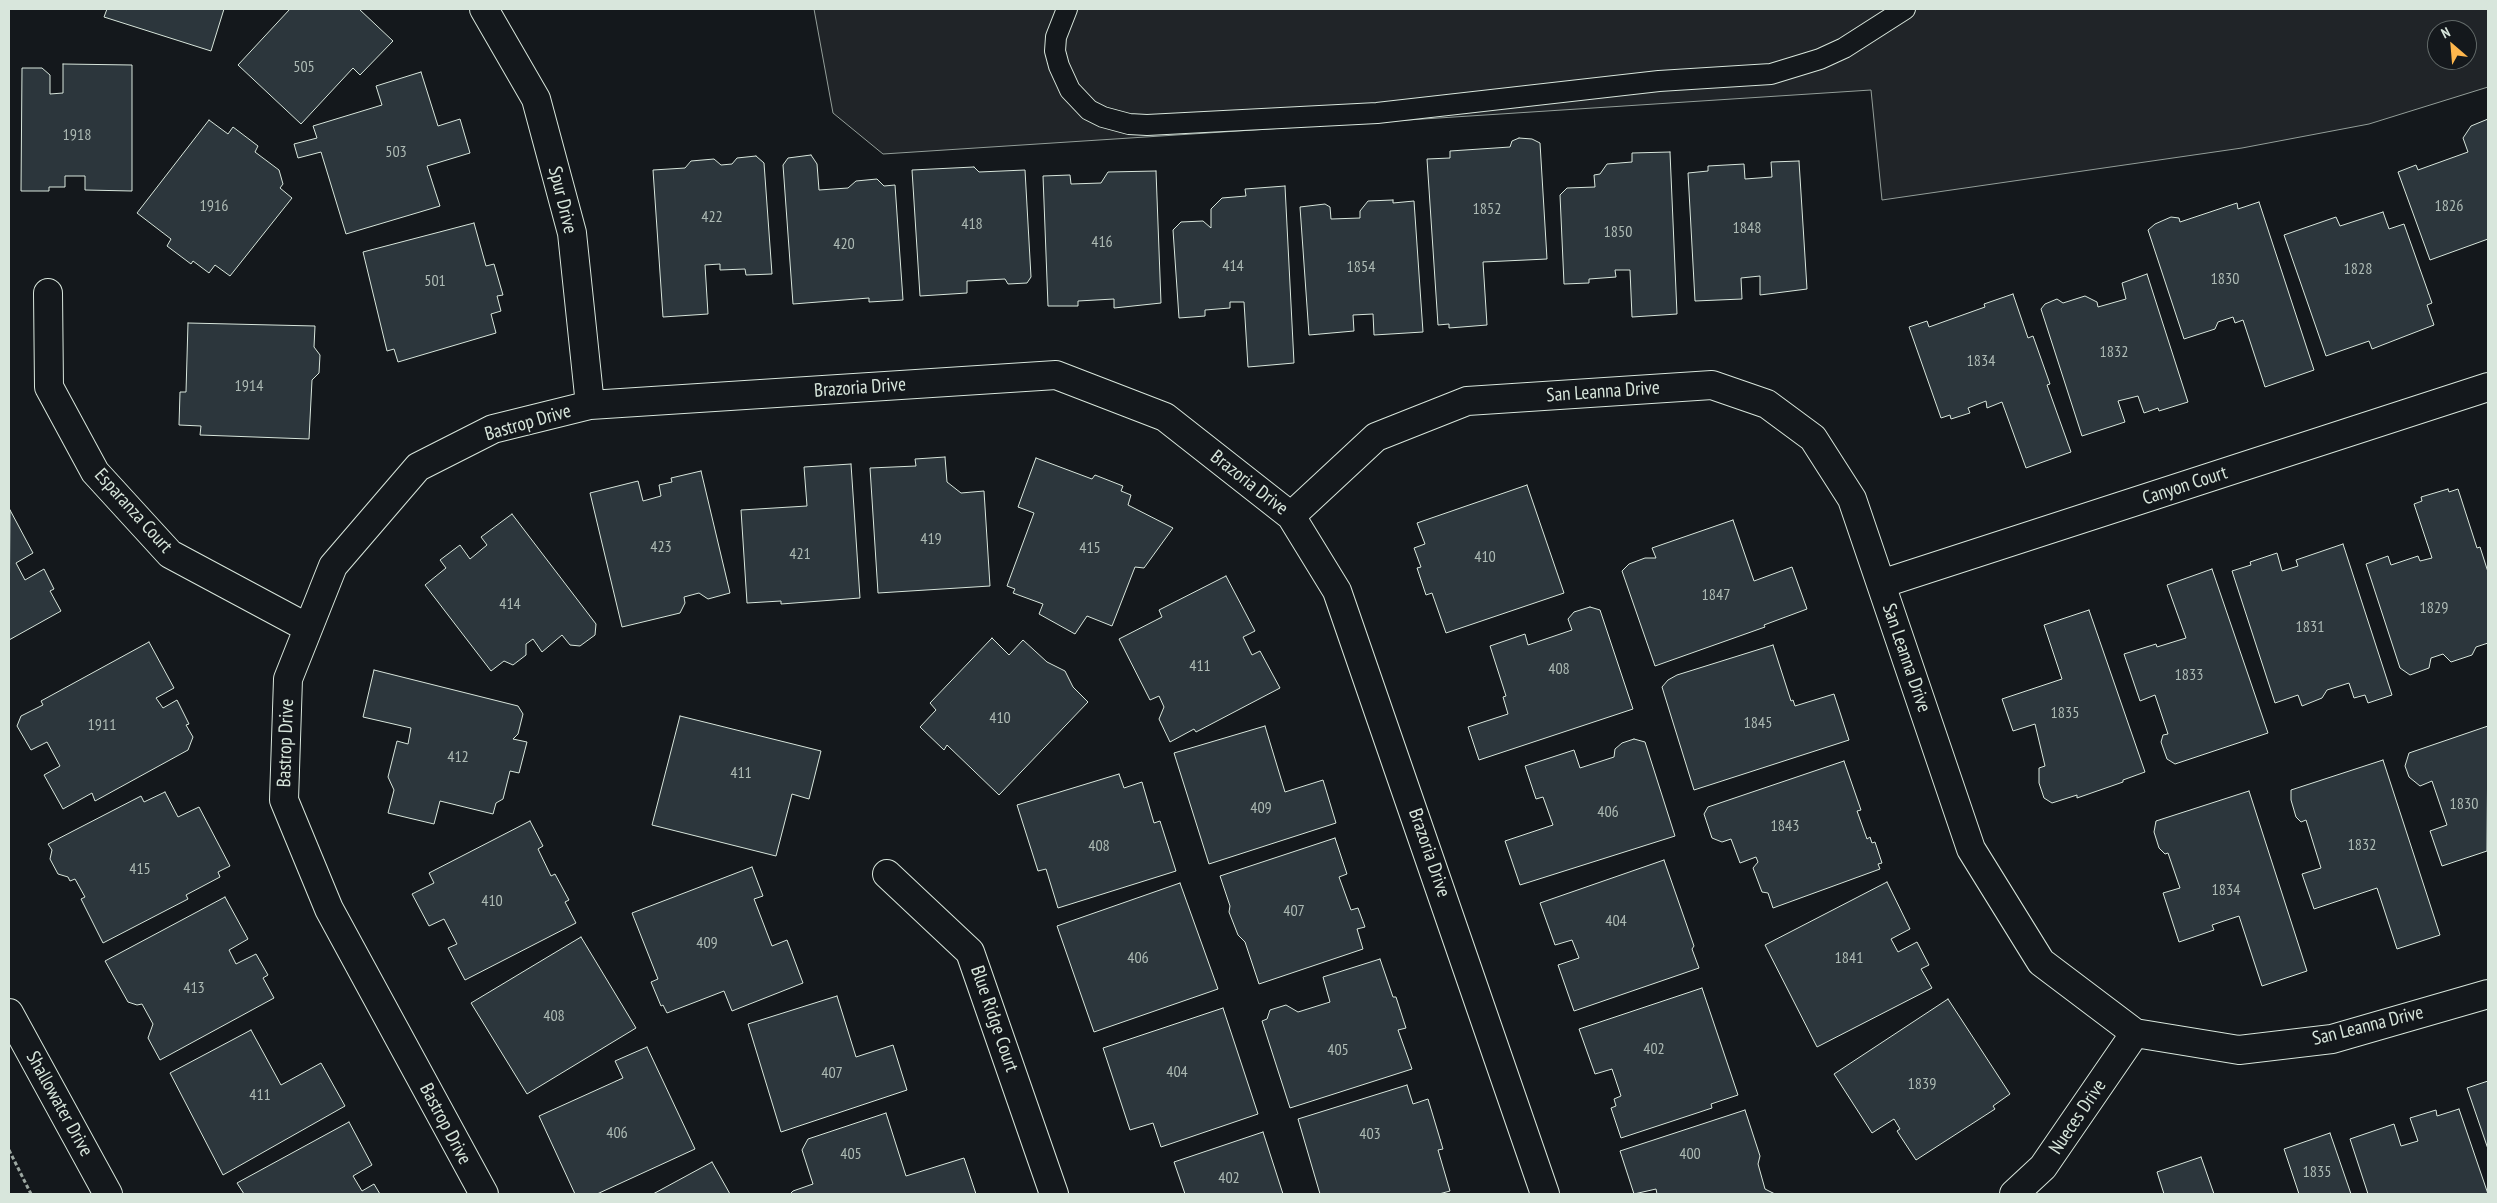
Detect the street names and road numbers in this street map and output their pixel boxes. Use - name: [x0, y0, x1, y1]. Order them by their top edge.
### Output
- street label: Spur Drive: [543, 164, 581, 236]
- street label: Brazoria Drive: [813, 373, 907, 403]
- street label: San Leanna Drive: [1546, 377, 1660, 407]
- street label: Bastrop Drive: [482, 400, 574, 446]
- street label: Brazoria Drive: [1206, 446, 1292, 520]
- street label: Canyon Court: [2140, 462, 2230, 510]
- street label: Esparanza Court: [89, 464, 177, 558]
- street label: San Leanna Drive: [1877, 601, 1935, 715]
- street label: Bastrop Drive: [273, 698, 299, 788]
- street label: Brazoria Drive: [1403, 806, 1455, 900]
- street label: Blue Ridge Court: [965, 963, 1023, 1075]
- street label: San Leanna Drive: [2310, 1001, 2426, 1051]
- street label: Shallowater Drive: [21, 1048, 97, 1160]
- street label: Nueces Drive: [2045, 1075, 2111, 1159]
- street label: Bastrop Drive: [414, 1080, 476, 1168]

